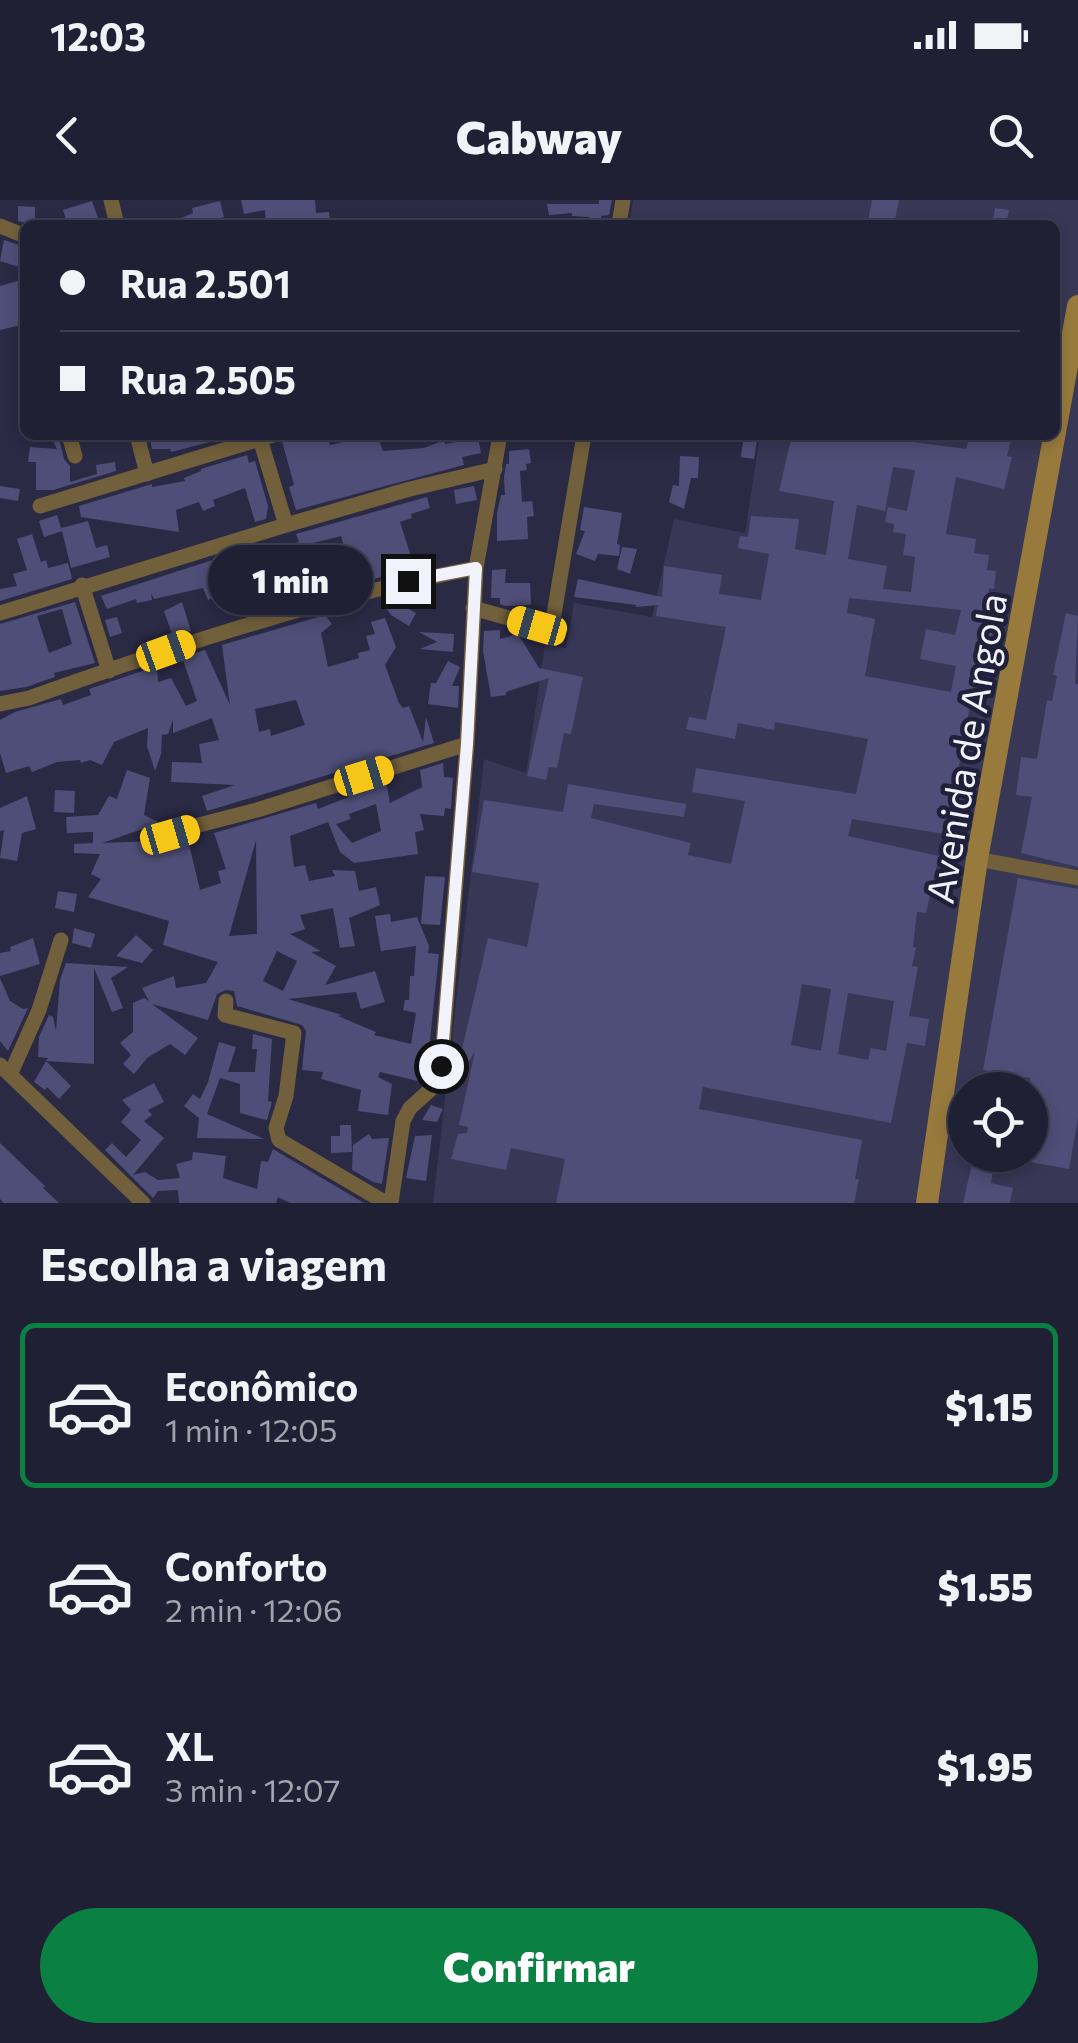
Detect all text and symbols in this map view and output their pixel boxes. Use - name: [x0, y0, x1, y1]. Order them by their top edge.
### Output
- text: 12:03: [50, 12, 146, 59]
- icon: back: [40, 108, 95, 163]
- text: Cabway: [456, 108, 622, 163]
- icon: search: [983, 108, 1038, 163]
- text: Rua 2.501: [120, 259, 291, 306]
- text: Rua 2.505: [120, 355, 296, 402]
- callout: 1 min: [208, 546, 373, 616]
- route end: [386, 559, 431, 604]
- text: 1 min: [252, 560, 329, 600]
- street label: Avenida de Angola: [915, 589, 1015, 907]
- car: [504, 603, 570, 649]
- car: [133, 627, 199, 675]
- car: [331, 753, 397, 799]
- car: [137, 812, 203, 858]
- route start: [419, 1044, 464, 1089]
- map controls: [948, 1072, 1048, 1172]
- button: locate: [948, 1072, 1048, 1172]
- text: Escolha a viagem: [40, 1235, 387, 1290]
- icon: car: [45, 1361, 135, 1451]
- text: Econômico: [165, 1362, 358, 1409]
- text: $1.15: [945, 1382, 1033, 1429]
- text: 1 min · 12:05: [165, 1409, 337, 1449]
- icon: car: [45, 1541, 135, 1631]
- text: Conforto: [165, 1542, 328, 1589]
- text: $1.55: [938, 1562, 1033, 1609]
- text: 2 min · 12:06: [165, 1589, 342, 1629]
- icon: car: [45, 1721, 135, 1811]
- text: XL: [165, 1722, 214, 1769]
- text: $1.95: [937, 1742, 1033, 1789]
- text: 3 min · 12:07: [165, 1769, 340, 1809]
- button: Confirmar: [40, 1908, 1038, 2023]

